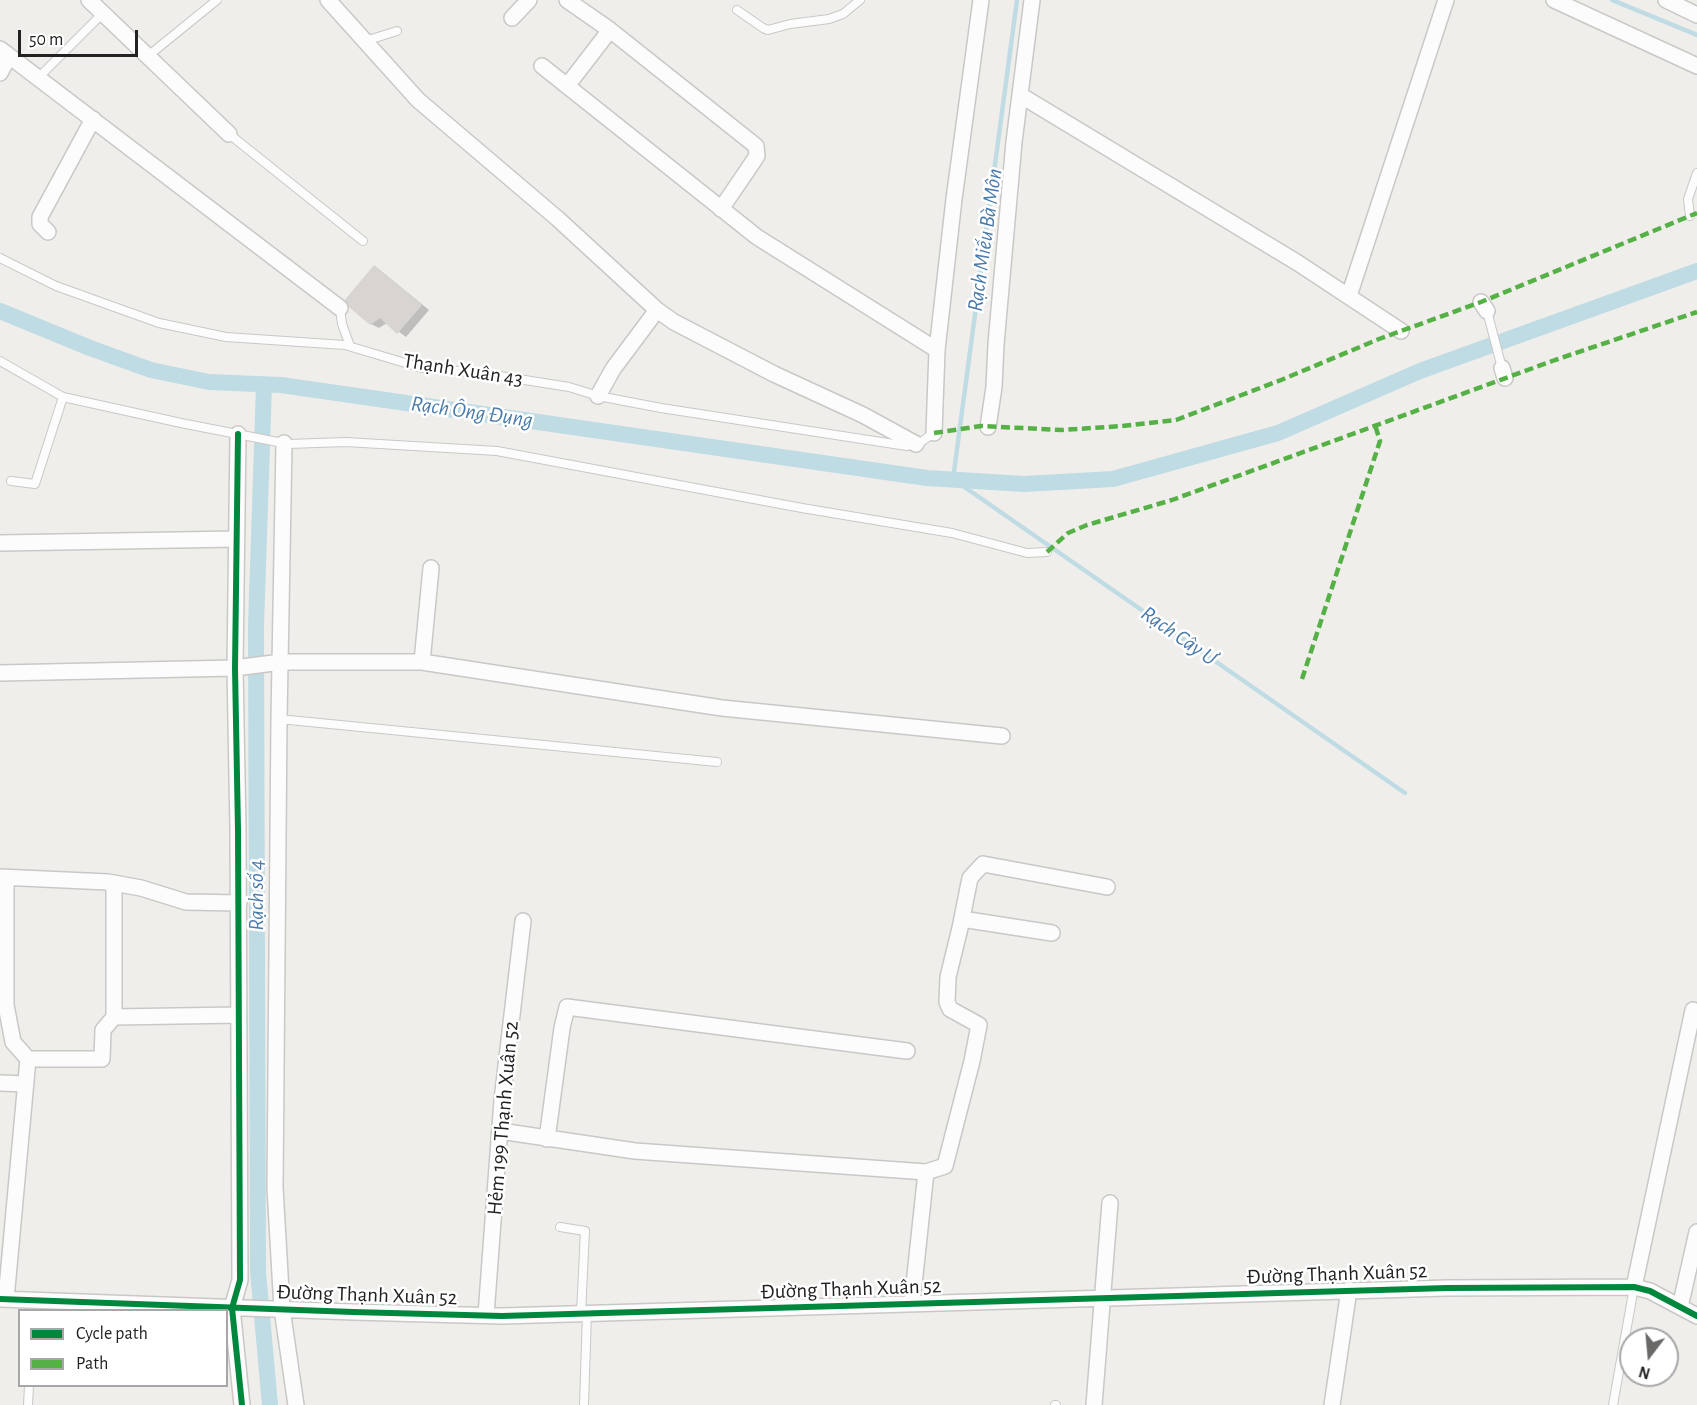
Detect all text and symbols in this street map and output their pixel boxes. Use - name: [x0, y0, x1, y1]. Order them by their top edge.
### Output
- scale bar: [21, 18, 141, 56]
- text: 50 m: [29, 31, 63, 49]
- water label: Rạch Miếu Bà Môn: [962, 167, 1008, 313]
- street label: Thạnh Xuân 43: [401, 348, 525, 392]
- water label: Rạch Ông Đụng: [409, 390, 535, 434]
- water label: Rạch Cây Ư: [1136, 600, 1222, 672]
- water label: Rạch số 4: [243, 859, 269, 931]
- street label: Hẻm 199 Thạnh Xuân 52: [482, 1020, 524, 1216]
- street label: Đường Thạnh Xuân 52: [1246, 1258, 1428, 1290]
- street label: Đường Thạnh Xuân 52: [760, 1273, 942, 1305]
- street label: Đường Thạnh Xuân 52: [276, 1279, 458, 1311]
- legend: [18, 1309, 228, 1387]
- text: Cycle path: [76, 1325, 148, 1343]
- north arrow: [1619, 1327, 1679, 1387]
- text: Path: [76, 1355, 108, 1373]
- text: N: [1637, 1363, 1652, 1382]

